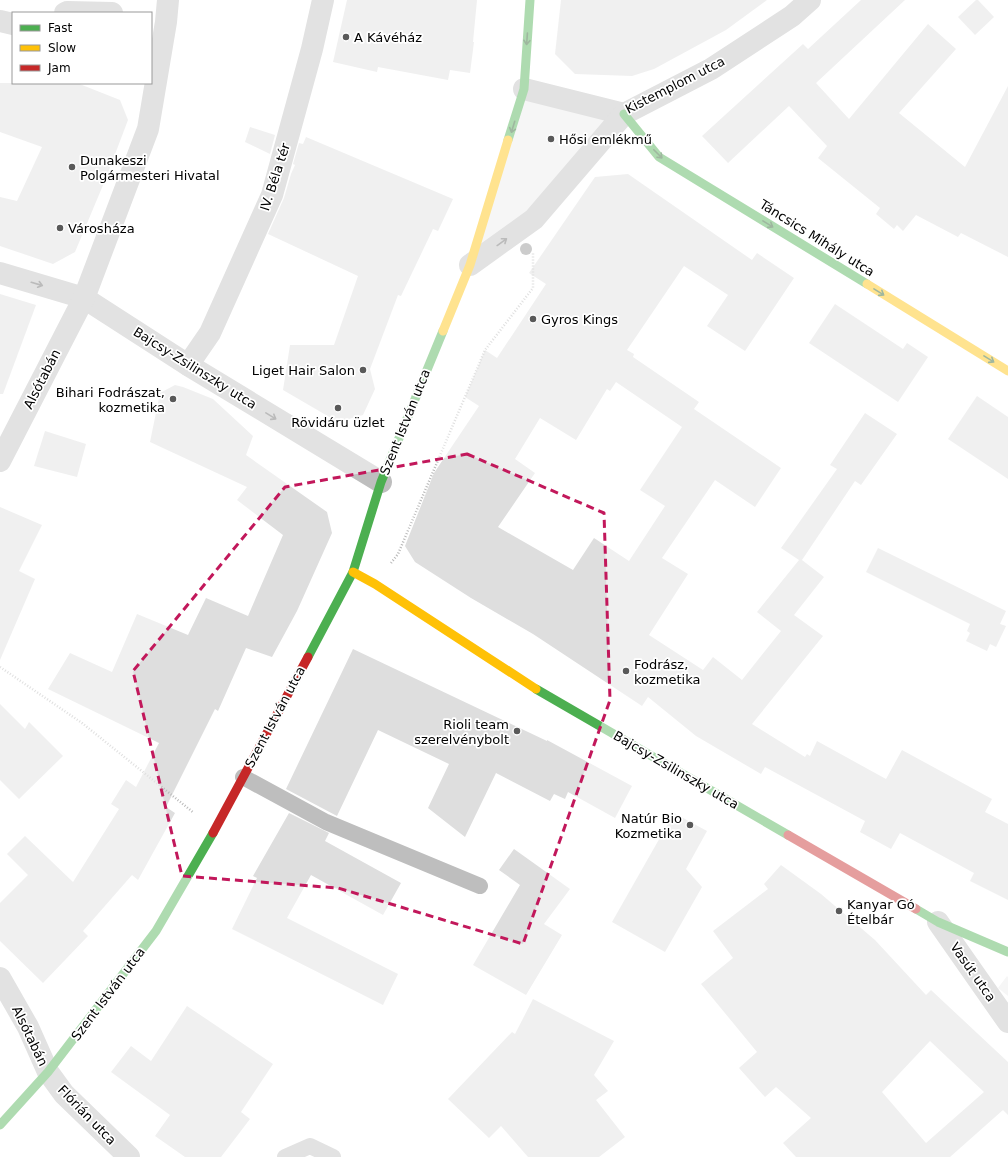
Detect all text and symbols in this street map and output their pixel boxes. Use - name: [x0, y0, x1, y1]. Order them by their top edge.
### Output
- legend: [12, 12, 152, 84]
- text: Fast: [48, 21, 72, 35]
- place label: A Kávéház: [354, 30, 422, 45]
- marker: A Kávéház: [341, 32, 351, 42]
- one-way arrow: [524, 32, 531, 45]
- text: Slow: [48, 41, 76, 55]
- street label: Kistemplom utca: [623, 53, 727, 117]
- text: Jam: [47, 61, 71, 75]
- one-way arrow: [509, 120, 516, 133]
- place label: Hősi emlékmű: [559, 132, 652, 147]
- marker: Hősi emlékmű: [546, 134, 556, 144]
- street label: IV. Béla tér: [257, 141, 293, 213]
- one-way arrow: [653, 149, 663, 159]
- place label: Dunakeszi Polgármesteri Hivatal: [80, 153, 220, 183]
- marker: Dunakeszi Polgármesteri Hivatal: [67, 162, 77, 172]
- street label: Táncsics Mihály utca: [756, 196, 877, 279]
- one-way arrow: [762, 220, 774, 228]
- place label: Városháza: [68, 221, 135, 236]
- marker: Városháza: [55, 223, 65, 233]
- one-way arrow: [496, 238, 507, 246]
- one-way arrow: [31, 281, 44, 288]
- one-way arrow: [873, 288, 885, 296]
- place label: Gyros Kings: [541, 312, 618, 327]
- marker: Gyros Kings: [528, 314, 538, 324]
- street label: Bajcsy-Zsilinszky utca: [131, 324, 259, 412]
- street label: Alsótabán: [21, 347, 63, 411]
- one-way arrow: [984, 355, 995, 364]
- place label: Liget Hair Salon: [252, 363, 355, 378]
- marker: Liget Hair Salon: [358, 365, 368, 375]
- street label: Szent István utca: [377, 367, 433, 477]
- place label: Bihari Fodrászat, kozmetika: [56, 385, 165, 415]
- marker: Bihari Fodrászat, kozmetika: [168, 394, 178, 404]
- marker: Rövidáru üzlet: [333, 403, 343, 413]
- one-way arrow: [265, 412, 276, 420]
- place label: Rövidáru üzlet: [291, 415, 385, 430]
- place label: Fodrász, kozmetika: [634, 657, 700, 687]
- street label: Szent István utca: [242, 664, 308, 770]
- marker: Fodrász, kozmetika: [621, 666, 631, 676]
- place label: Rioli team szerelvénybolt: [414, 717, 509, 747]
- marker: Rioli team szerelvénybolt: [512, 726, 522, 736]
- street label: Bajcsy-Zsilinszky utca: [611, 728, 741, 812]
- place label: Natúr Bio Kozmetika: [615, 811, 682, 841]
- marker: Natúr Bio Kozmetika: [685, 820, 695, 830]
- place label: Kanyar Gó Ételbár: [847, 897, 915, 927]
- marker: Kanyar Gó Ételbár: [834, 906, 844, 916]
- street label: Vasút utca: [947, 940, 999, 1004]
- street label: Szent István utca: [68, 944, 148, 1044]
- street label: Alsótabán: [9, 1004, 51, 1068]
- street label: Flórián utca: [55, 1082, 119, 1148]

